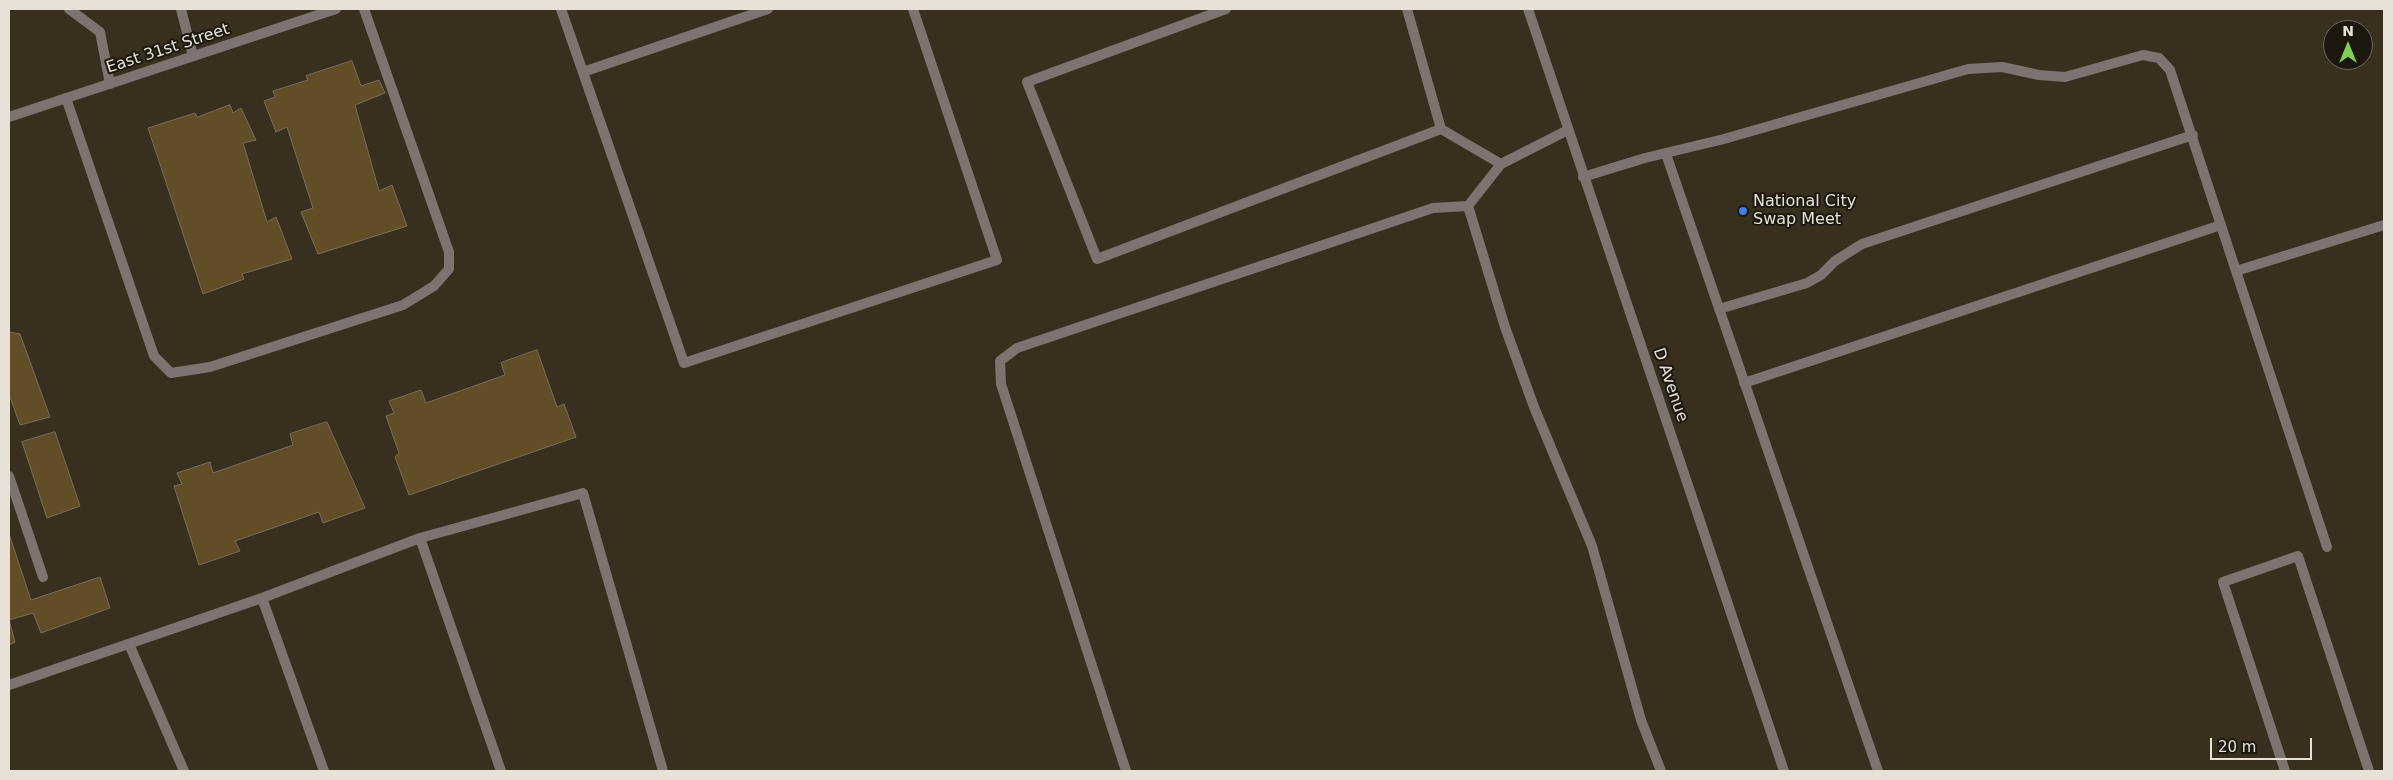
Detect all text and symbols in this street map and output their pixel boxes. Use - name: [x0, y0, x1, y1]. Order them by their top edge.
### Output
- street label: East 31st Street: [104, 20, 232, 78]
- north arrow: [2323, 20, 2373, 70]
- text: N: [2342, 23, 2354, 39]
- place label: National City Swap Meet: [1753, 192, 1856, 230]
- marker: National City Swap Meet: [1737, 205, 1749, 217]
- street label: D Avenue: [1648, 346, 1692, 424]
- scale bar: [2213, 728, 2316, 760]
- text: 20 m: [2218, 738, 2256, 756]

